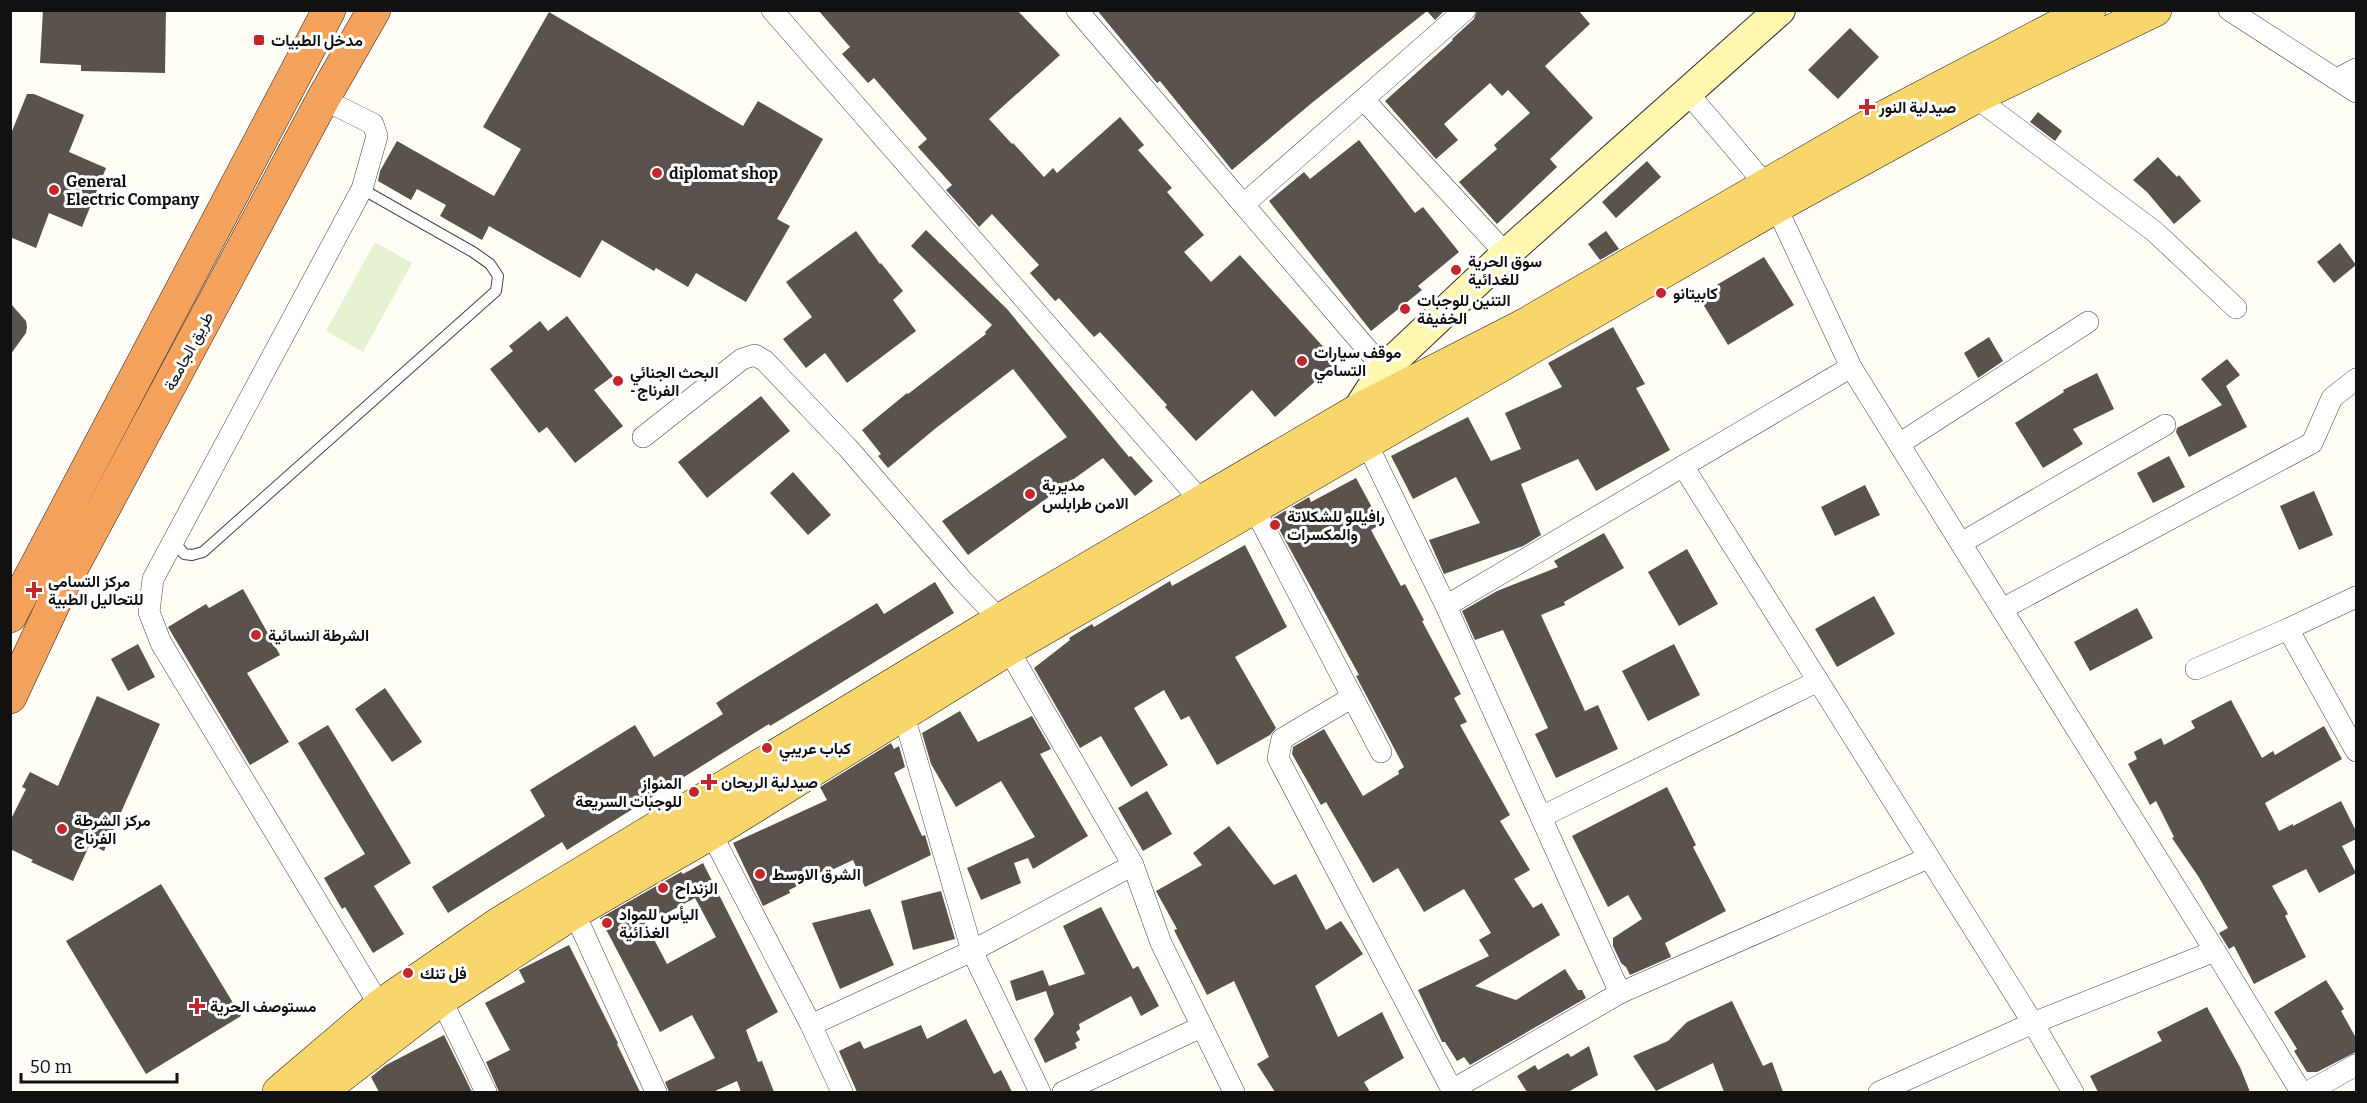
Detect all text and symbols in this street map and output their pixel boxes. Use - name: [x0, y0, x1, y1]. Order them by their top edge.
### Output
- place label: مدخل الطبيات: [271, 31, 363, 50]
- marker: مدخل الطبيات: [252, 33, 266, 47]
- place label: صيدلية النور: [1878, 98, 1956, 118]
- marker: صيدلية النور: [1860, 100, 1874, 114]
- place label: diplomat shop: [669, 164, 778, 183]
- marker: diplomat shop: [650, 166, 664, 180]
- place label: General Electric Company: [66, 172, 199, 209]
- marker: General Electric Company: [47, 183, 61, 197]
- place label: سوق الحرية للغدائية: [1468, 252, 1542, 289]
- marker: سوق الحرية للغدائية: [1449, 263, 1463, 277]
- place label: كابيتانو: [1673, 284, 1718, 304]
- marker: كابيتانو: [1654, 286, 1668, 300]
- place label: التنين للوجبات الخفيفة: [1417, 291, 1511, 328]
- marker: التنين للوجبات الخفيفة: [1398, 302, 1412, 316]
- street label: طريق الجامعة: [160, 309, 218, 394]
- place label: موقف سيارات التسامي: [1314, 343, 1402, 384]
- marker: موقف سيارات التسامي: [1295, 354, 1309, 368]
- place label: البحث الجنائي -الفرناج: [630, 363, 719, 401]
- marker: البحث الجنائي -الفرناج: [611, 374, 625, 388]
- place label: مديرية الامن طرابلس: [1042, 476, 1129, 514]
- marker: مديرية الامن طرابلس: [1023, 487, 1037, 501]
- place label: رافيللو للشكلاتة والمكسرات: [1287, 507, 1385, 545]
- marker: رافيللو للشكلاتة والمكسرات: [1268, 518, 1282, 532]
- place label: مركز التسامي للتحاليل الطبية: [48, 572, 144, 609]
- marker: مركز التسامي للتحاليل الطبية: [25, 581, 43, 599]
- place label: الشرطة النسائية: [268, 626, 369, 646]
- marker: الشرطة النسائية: [249, 628, 263, 642]
- place label: كباب عريبي: [779, 739, 851, 762]
- marker: كباب عريبي: [760, 741, 774, 755]
- place label: صيدلية الريحان: [721, 773, 818, 793]
- place label: المنواز للوجبات السريعة: [575, 774, 682, 812]
- marker: صيدلية الريحان: [702, 775, 716, 789]
- marker: المنواز للوجبات السريعة: [687, 785, 701, 799]
- place label: مركز الشرطة الفرناج: [74, 811, 151, 849]
- marker: مركز الشرطة الفرناج: [55, 822, 69, 836]
- place label: الشرق الاوسط: [772, 865, 861, 885]
- marker: الشرق الاوسط: [753, 867, 767, 881]
- place label: الزنداح: [675, 879, 718, 899]
- marker: الزنداح: [656, 881, 670, 895]
- place label: اليأس للمواد الغذائية: [619, 905, 699, 942]
- marker: اليأس للمواد الغذائية: [600, 916, 614, 930]
- place label: فل تنك: [420, 964, 467, 983]
- marker: فل تنك: [401, 966, 415, 980]
- marker: مستوصف الحرية: [188, 997, 206, 1015]
- place label: مستوصف الحرية: [210, 997, 317, 1017]
- scale bar: [21, 1046, 177, 1084]
- text: 50 m: [30, 1056, 72, 1078]

